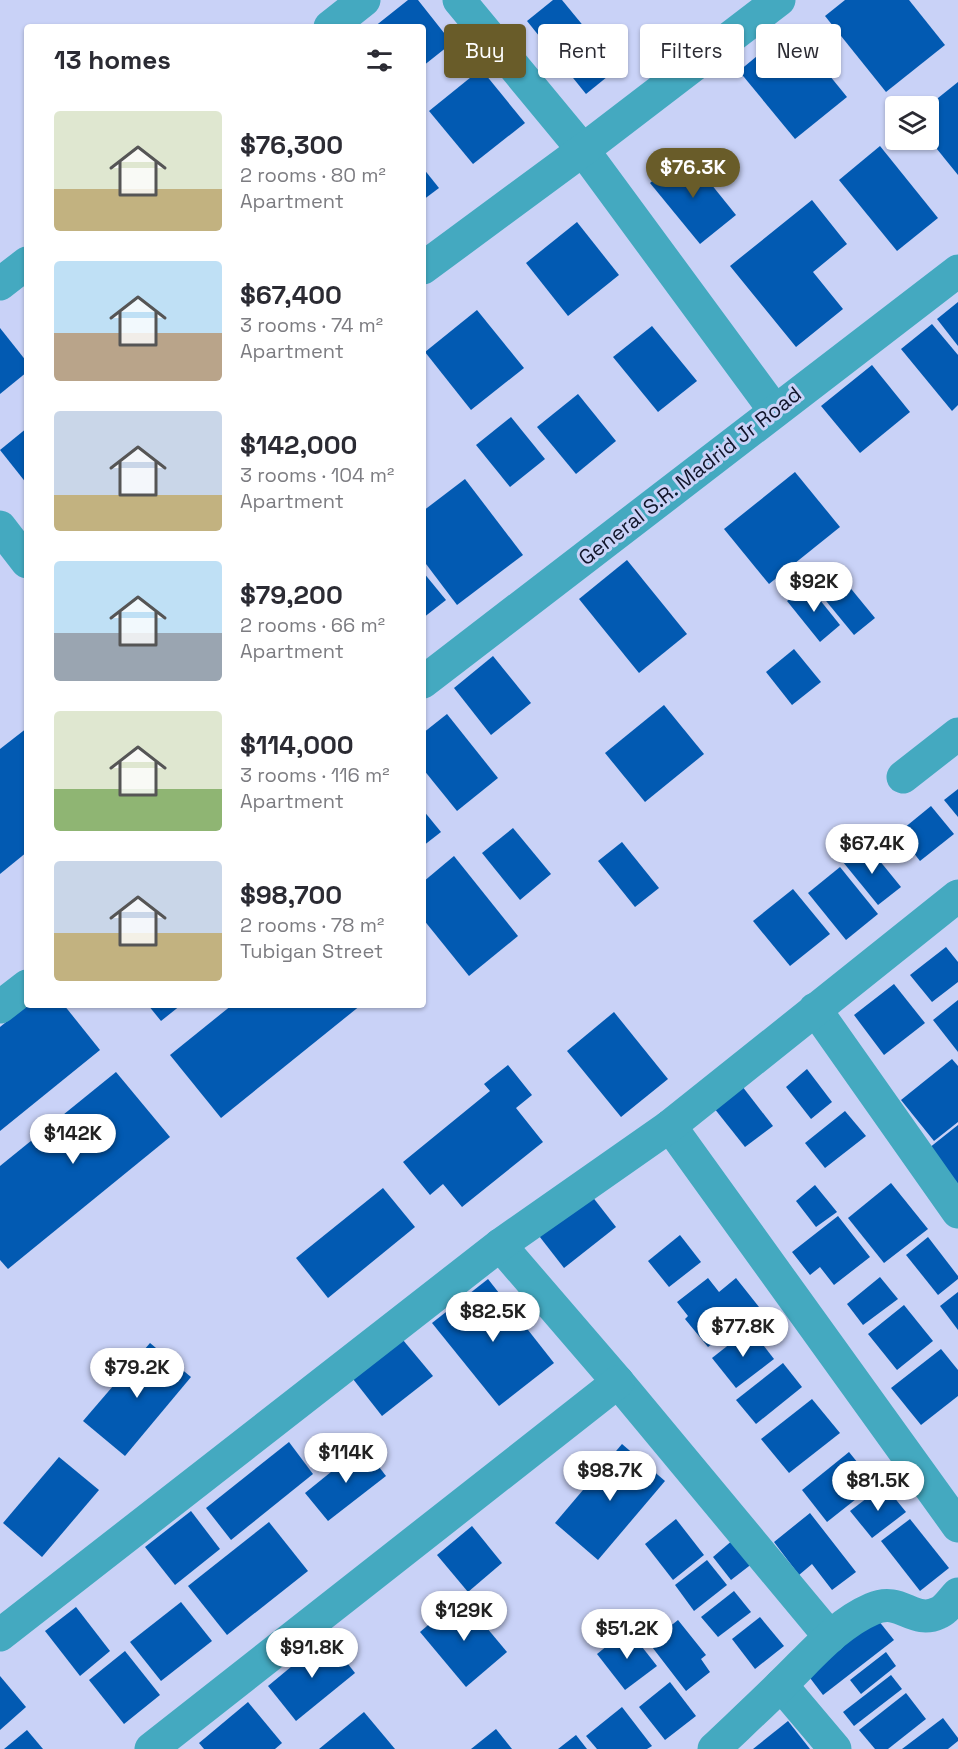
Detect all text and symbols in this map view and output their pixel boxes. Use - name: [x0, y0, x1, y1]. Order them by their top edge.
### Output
- chip: Buy: [444, 24, 526, 78]
- chip: Rent: [538, 24, 628, 78]
- chip: Filters: [640, 24, 744, 78]
- chip: New: [756, 24, 841, 78]
- text: 13 homes: [54, 43, 171, 77]
- icon: filters: [363, 44, 396, 77]
- map controls: [885, 96, 939, 150]
- button: layers: [885, 96, 939, 150]
- text: $76,300: [240, 128, 343, 162]
- icon: home: [102, 135, 174, 207]
- pin: $76.3K: [644, 148, 742, 199]
- text: $76.3K: [660, 154, 726, 180]
- text: 2 rooms · 80 m²: [240, 162, 386, 188]
- text: Apartment: [240, 188, 344, 214]
- text: $67,400: [240, 278, 342, 312]
- icon: home: [102, 285, 174, 357]
- text: 3 rooms · 74 m²: [240, 312, 383, 338]
- text: Apartment: [240, 338, 344, 364]
- street label: General S.R. Madrid Jr Road: [573, 380, 807, 571]
- text: $142,000: [240, 428, 357, 462]
- icon: home: [102, 435, 174, 507]
- text: 3 rooms · 104 m²: [240, 462, 394, 488]
- text: Apartment: [240, 488, 344, 514]
- pin: $92K: [778, 562, 850, 613]
- text: $92K: [790, 568, 838, 594]
- text: $79,200: [240, 578, 343, 612]
- icon: home: [102, 585, 174, 657]
- text: 2 rooms · 66 m²: [240, 612, 385, 638]
- text: Apartment: [240, 638, 344, 664]
- text: $114,000: [240, 728, 354, 762]
- icon: home: [102, 735, 174, 807]
- text: 3 rooms · 116 m²: [240, 762, 390, 788]
- text: Apartment: [240, 788, 344, 814]
- pin: $67.4K: [823, 824, 921, 875]
- text: $67.4K: [839, 830, 905, 856]
- text: $98,700: [240, 878, 342, 912]
- icon: home: [102, 885, 174, 957]
- text: 2 rooms · 78 m²: [240, 912, 384, 938]
- text: Tubigan Street: [240, 938, 383, 964]
- pin: $142K: [31, 1114, 115, 1165]
- text: $142K: [44, 1120, 102, 1146]
- pin: $82.5K: [444, 1292, 542, 1343]
- text: $82.5K: [460, 1298, 526, 1324]
- pin: $77.8K: [694, 1307, 792, 1358]
- text: $77.8K: [711, 1313, 775, 1339]
- pin: $79.2K: [88, 1348, 186, 1399]
- text: $79.2K: [104, 1354, 170, 1380]
- pin: $114K: [304, 1433, 388, 1484]
- text: $114K: [318, 1439, 374, 1465]
- pin: $98.7K: [561, 1451, 659, 1502]
- text: $98.7K: [577, 1457, 643, 1483]
- pin: $81.5K: [829, 1461, 927, 1512]
- text: $81.5K: [846, 1467, 910, 1493]
- pin: $129K: [422, 1591, 506, 1642]
- text: $129K: [435, 1597, 493, 1623]
- pin: $51.2K: [578, 1609, 676, 1660]
- text: $51.2K: [595, 1615, 659, 1641]
- pin: $91.8K: [263, 1628, 361, 1679]
- text: $91.8K: [280, 1634, 344, 1660]

